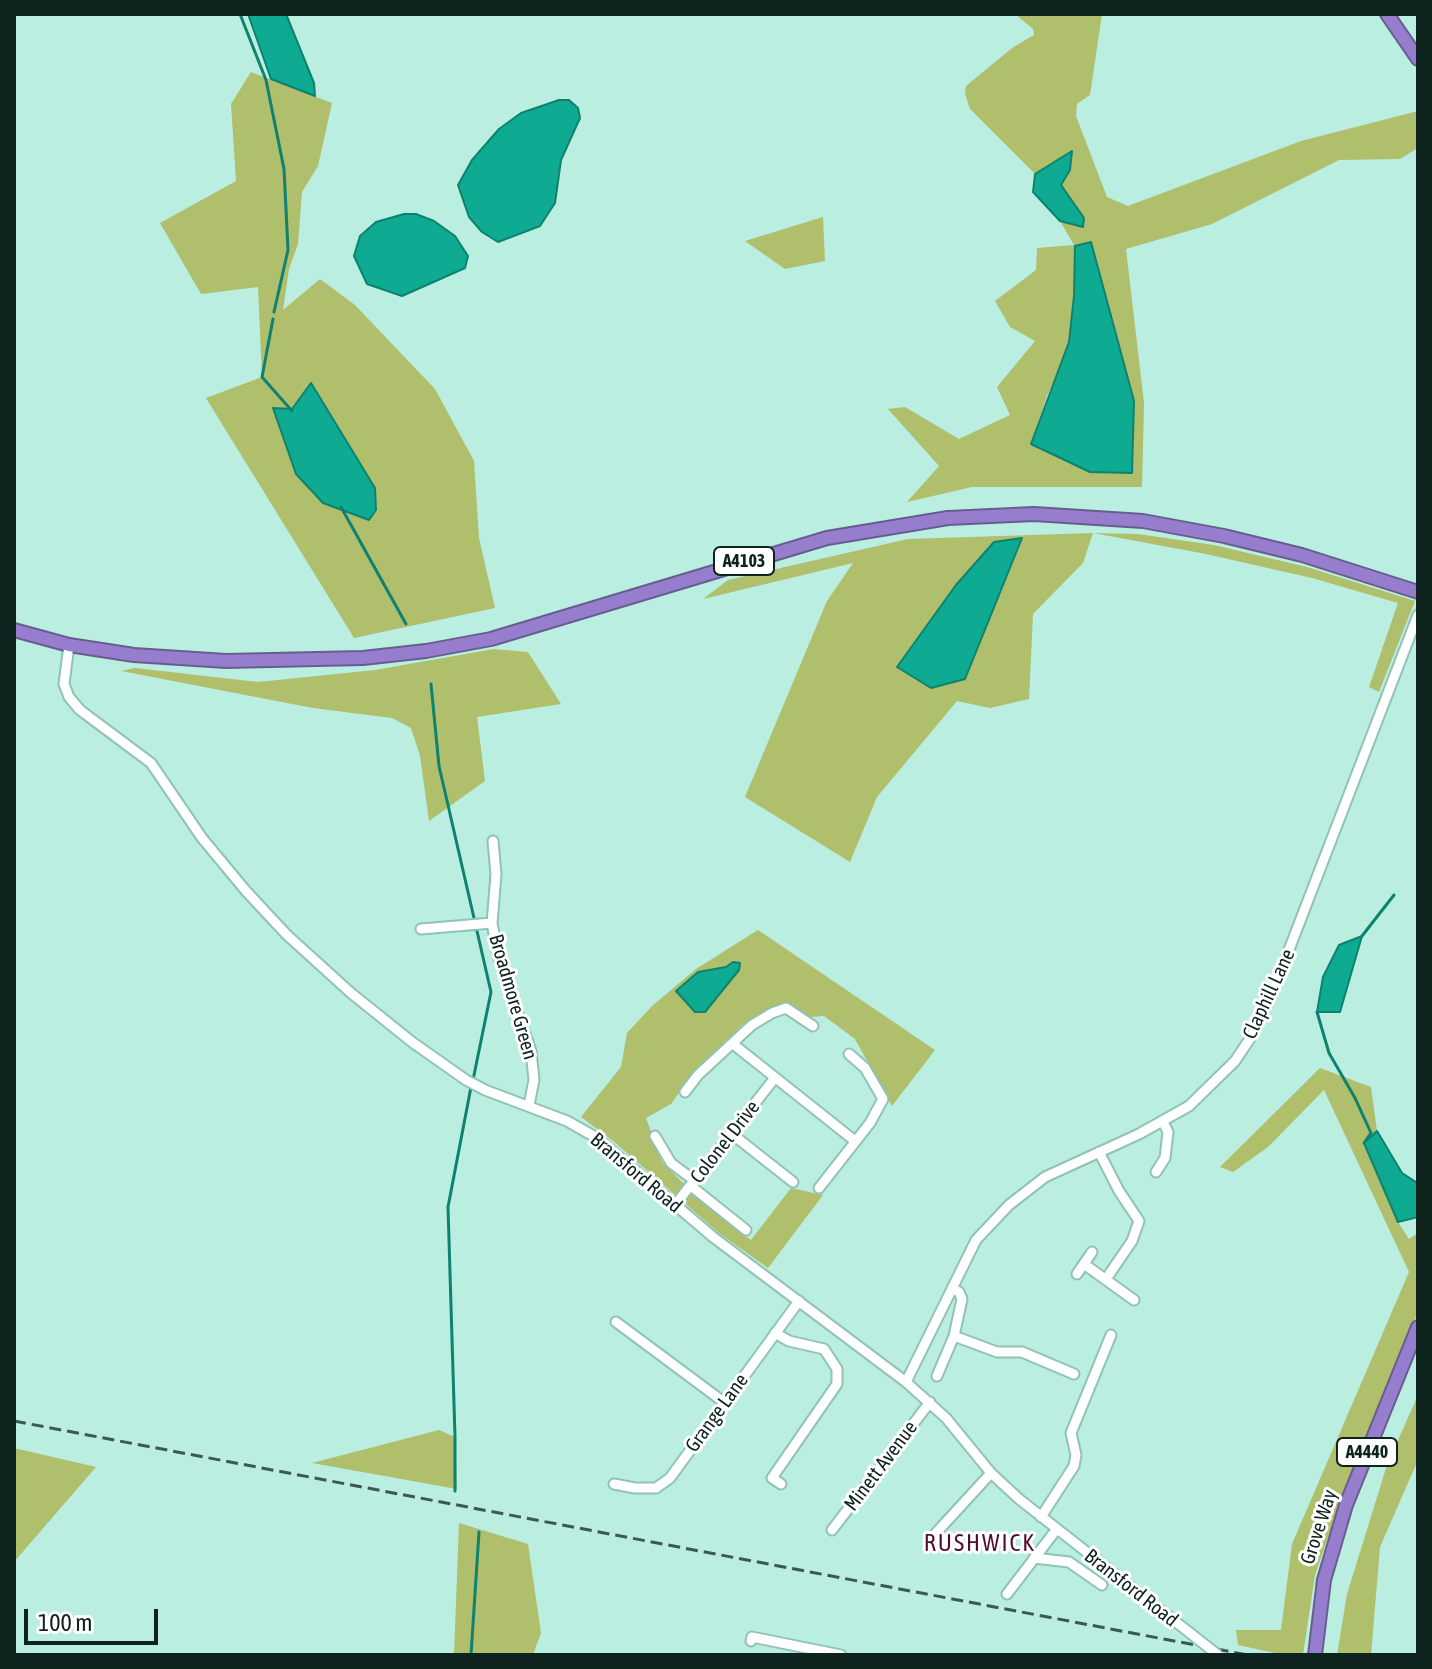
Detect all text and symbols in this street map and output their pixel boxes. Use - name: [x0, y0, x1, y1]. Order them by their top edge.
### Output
- road number: A4103: [714, 547, 774, 575]
- street label: Broadmore Green: [484, 932, 542, 1062]
- street label: Claphill Lane: [1238, 945, 1300, 1043]
- street label: Colonel Drive: [685, 1096, 765, 1188]
- street label: Bransford Road: [585, 1128, 687, 1218]
- street label: Grange Lane: [681, 1369, 753, 1457]
- street label: Minett Avenue: [839, 1416, 923, 1516]
- road number: A4440: [1337, 1438, 1397, 1466]
- street label: Grove Way: [1296, 1487, 1342, 1567]
- district label: RUSHWICK: [924, 1529, 1036, 1557]
- street label: Bransford Road: [1079, 1544, 1183, 1632]
- scale bar: [28, 1593, 162, 1643]
- text: 100 m: [38, 1609, 92, 1636]

